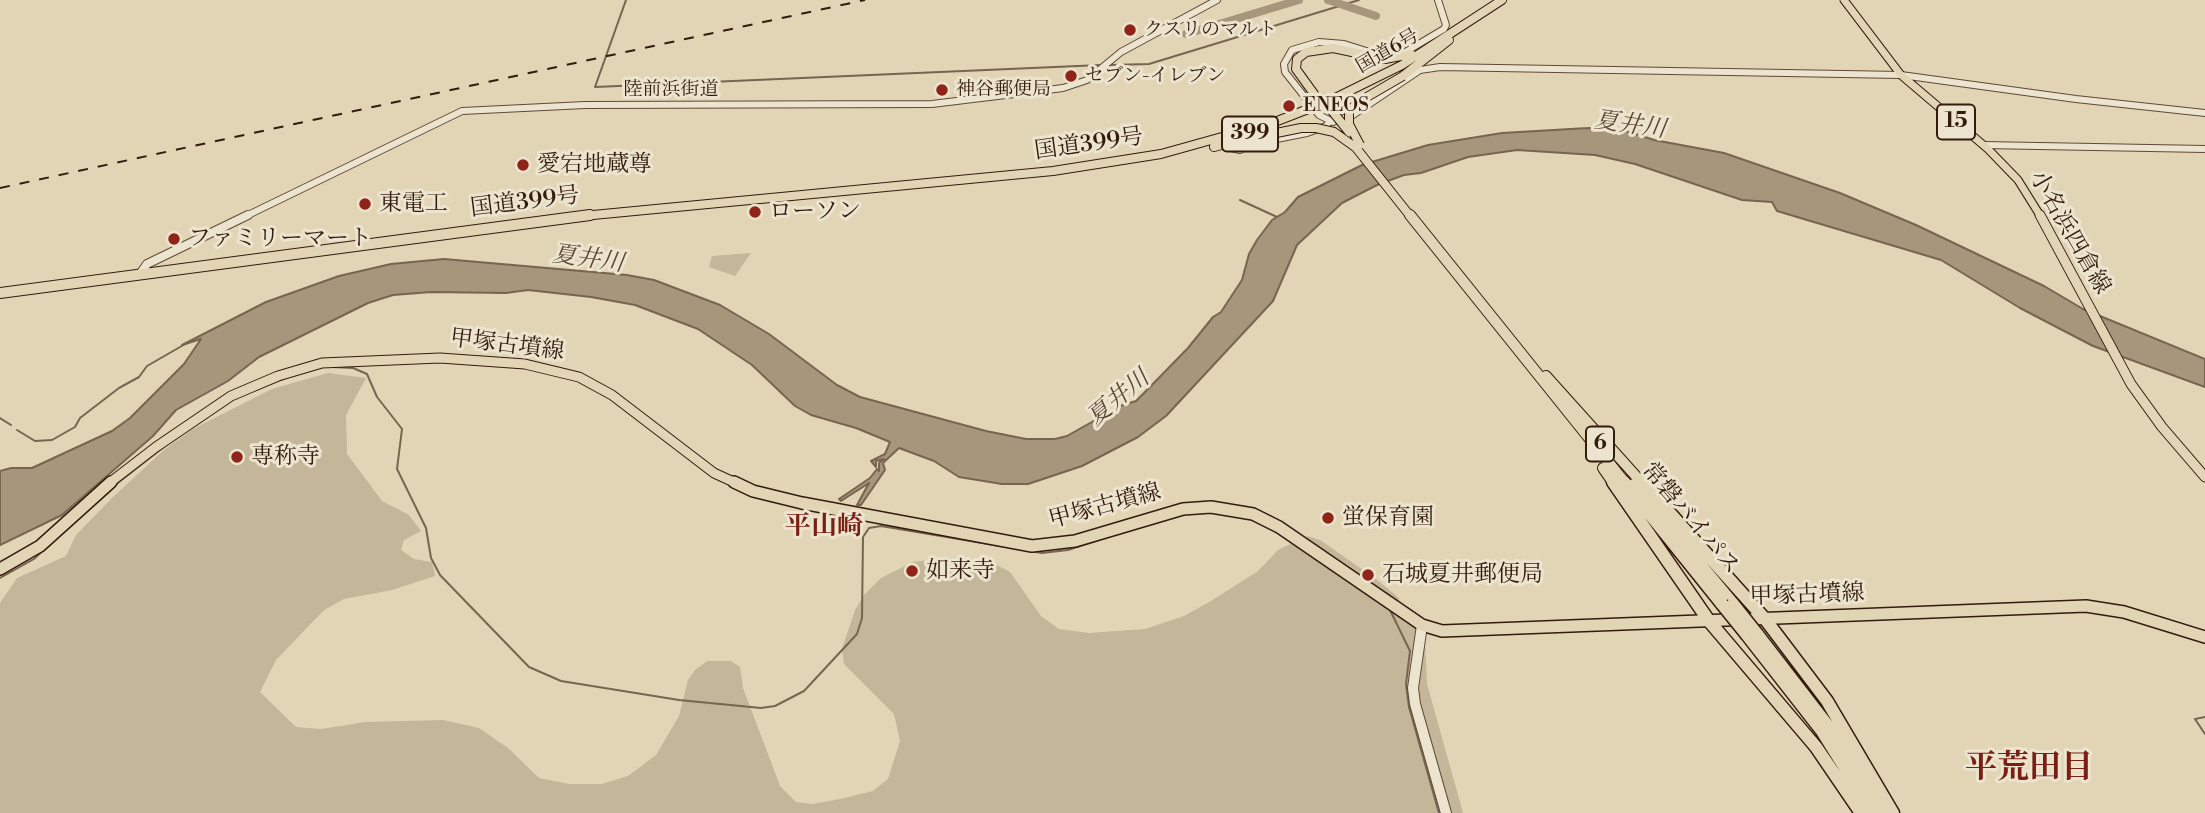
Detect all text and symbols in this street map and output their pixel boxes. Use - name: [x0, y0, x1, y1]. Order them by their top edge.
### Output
- place label: クスリのマルト: [1144, 19, 1277, 41]
- marker: クスリのマルト: [1122, 22, 1138, 38]
- street label: 国道6号: [1353, 25, 1423, 79]
- place label: セブン-イレブン: [1085, 65, 1226, 87]
- marker: セブン-イレブン: [1063, 68, 1079, 84]
- street label: 陸前浜街道: [624, 79, 718, 101]
- place label: 神谷郵便局: [956, 79, 1051, 101]
- marker: 神谷郵便局: [934, 82, 950, 98]
- place label: ENEOS: [1303, 95, 1369, 117]
- marker: ENEOS: [1281, 98, 1297, 114]
- road number: 15: [1937, 104, 1975, 140]
- water label: 夏井川: [1592, 107, 1668, 145]
- road number: 399: [1222, 116, 1278, 152]
- street label: 国道399号: [1033, 124, 1145, 166]
- place label: 愛宕地蔵尊: [537, 151, 652, 179]
- marker: 愛宕地蔵尊: [515, 157, 531, 173]
- street label: 小名浜四倉線: [2023, 166, 2115, 300]
- street label: 国道399号: [469, 183, 581, 223]
- place label: 東電工: [379, 190, 448, 218]
- marker: 東電工: [357, 196, 373, 212]
- place label: ローソン: [769, 198, 861, 226]
- marker: ローソン: [747, 204, 763, 220]
- place label: ファミリーマート: [188, 225, 372, 253]
- marker: ファミリーマート: [166, 231, 182, 247]
- water label: 夏井川: [550, 241, 626, 279]
- street label: 甲塚古墳線: [448, 325, 566, 367]
- water label: 夏井川: [1082, 365, 1156, 433]
- road number: 6: [1586, 426, 1614, 462]
- place label: 専称寺: [251, 443, 320, 471]
- marker: 専称寺: [229, 449, 245, 465]
- street label: 常磐バイパス: [1635, 457, 1745, 581]
- street label: 甲塚古墳線: [1046, 479, 1164, 535]
- place label: 蛍保育園: [1342, 504, 1434, 532]
- marker: 蛍保育園: [1320, 510, 1336, 526]
- district label: 平山崎: [785, 512, 863, 544]
- place label: 如来寺: [926, 557, 995, 585]
- place label: 石城夏井郵便局: [1382, 561, 1543, 589]
- marker: 如来寺: [904, 563, 920, 579]
- marker: 石城夏井郵便局: [1360, 567, 1376, 583]
- street label: 甲塚古墳線: [1749, 580, 1865, 612]
- district label: 平荒田目: [1965, 750, 2093, 788]

